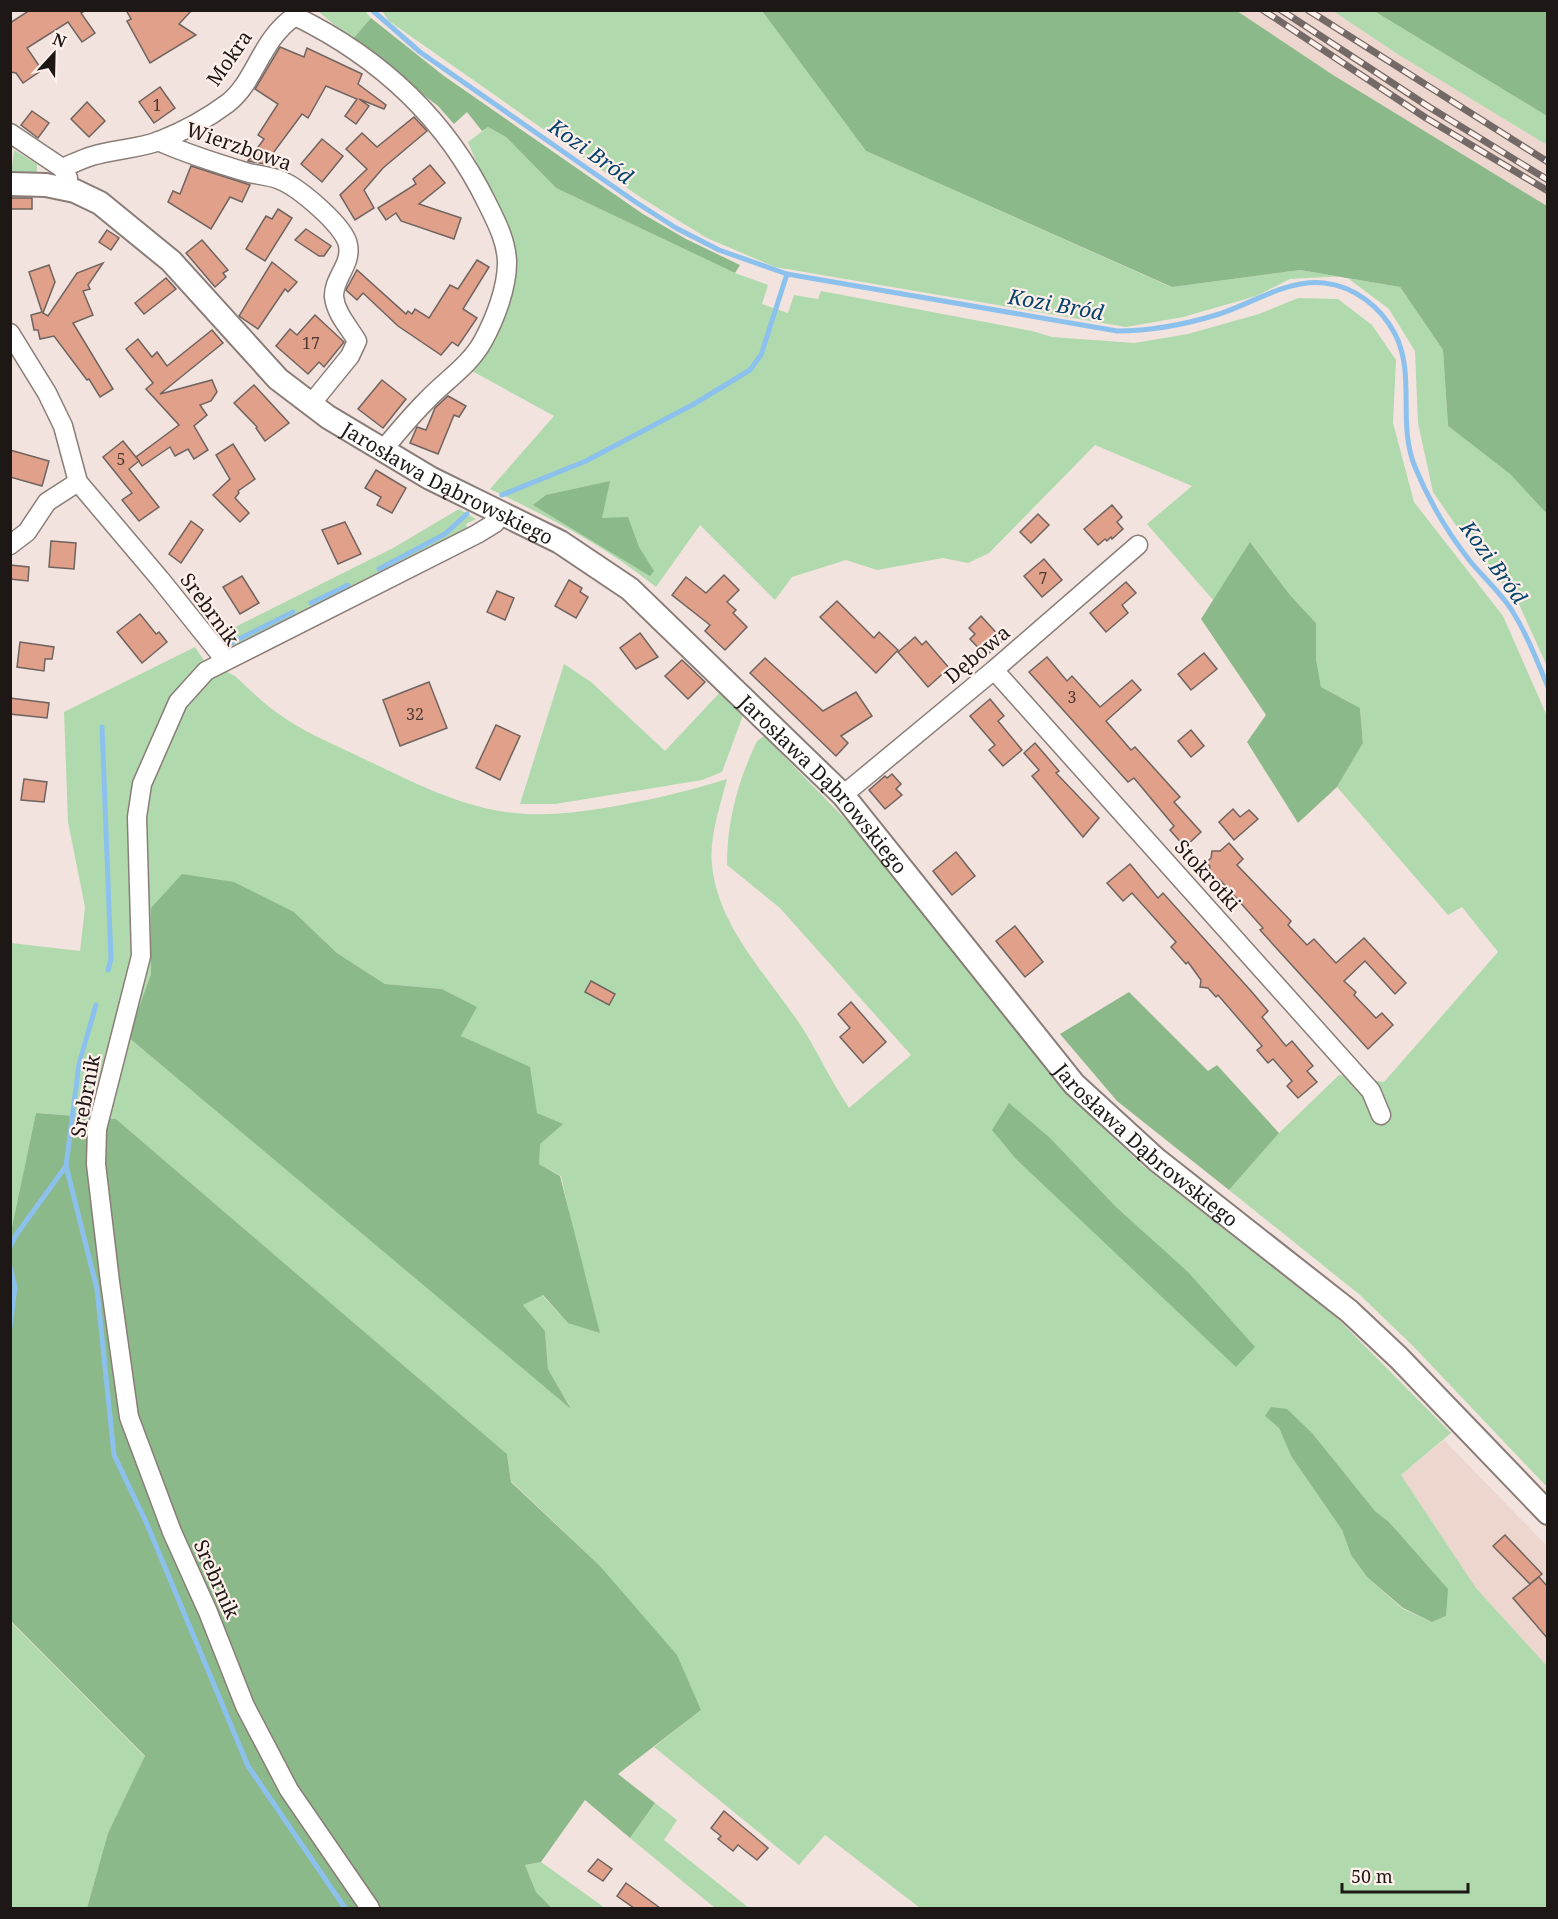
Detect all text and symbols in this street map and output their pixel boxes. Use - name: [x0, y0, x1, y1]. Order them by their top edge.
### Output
- north arrow: [24, 24, 84, 84]
- street label: Mokra: [200, 25, 258, 91]
- text: N: [50, 28, 70, 53]
- house number: 1: [153, 94, 161, 116]
- water label: Kozi Bród: [543, 111, 639, 191]
- street label: Wierzbowa: [183, 115, 295, 177]
- water label: Kozi Bród: [1005, 282, 1107, 326]
- house number: 17: [302, 332, 320, 354]
- street label: Jarosława Dąbrowskiego: [336, 414, 558, 550]
- house number: 5: [117, 448, 125, 470]
- water label: Kozi Bród: [1454, 514, 1534, 610]
- street label: Srebrnik: [174, 567, 246, 651]
- house number: 7: [1039, 567, 1048, 589]
- street label: Dębowa: [939, 619, 1015, 689]
- house number: 3: [1068, 686, 1077, 708]
- street label: Jarosława Dąbrowskiego: [732, 687, 914, 879]
- house number: 32: [406, 703, 424, 725]
- street label: Stokrotki: [1169, 834, 1248, 917]
- street label: Srebrnik: [64, 1052, 106, 1140]
- street label: Jarosława Dąbrowskiego: [1048, 1056, 1244, 1233]
- street label: Srebrnik: [188, 1535, 246, 1623]
- scale bar: [1342, 1856, 1468, 1894]
- text: 50 m: [1351, 1864, 1393, 1888]

